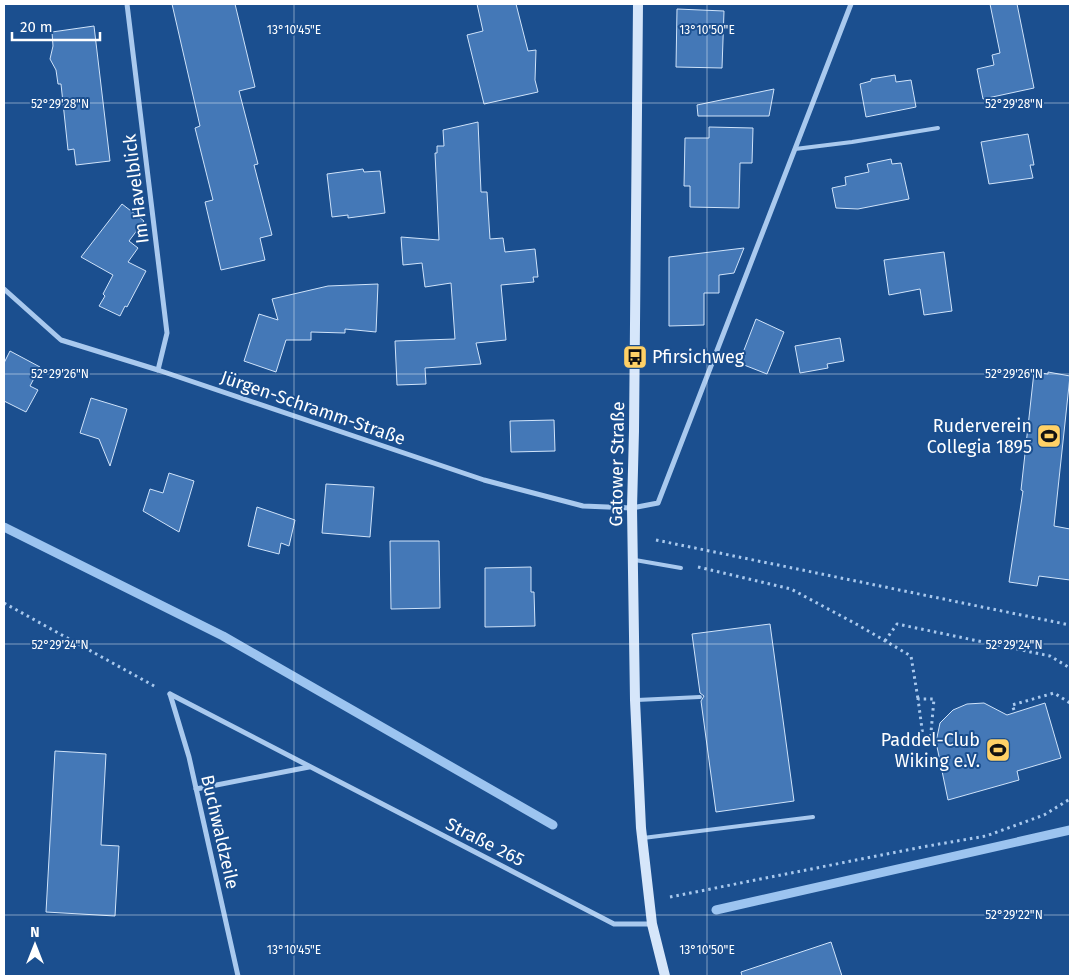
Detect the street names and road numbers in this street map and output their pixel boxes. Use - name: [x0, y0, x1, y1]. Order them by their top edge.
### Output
- street label: Im Havelblick: [118, 132, 154, 245]
- street label: Jürgen-Schramm-Straße: [218, 366, 408, 450]
- street label: Gatower Straße: [605, 401, 629, 527]
- street label: Buchwaldzeile: [196, 773, 244, 891]
- street label: Straße 265: [442, 813, 528, 871]

